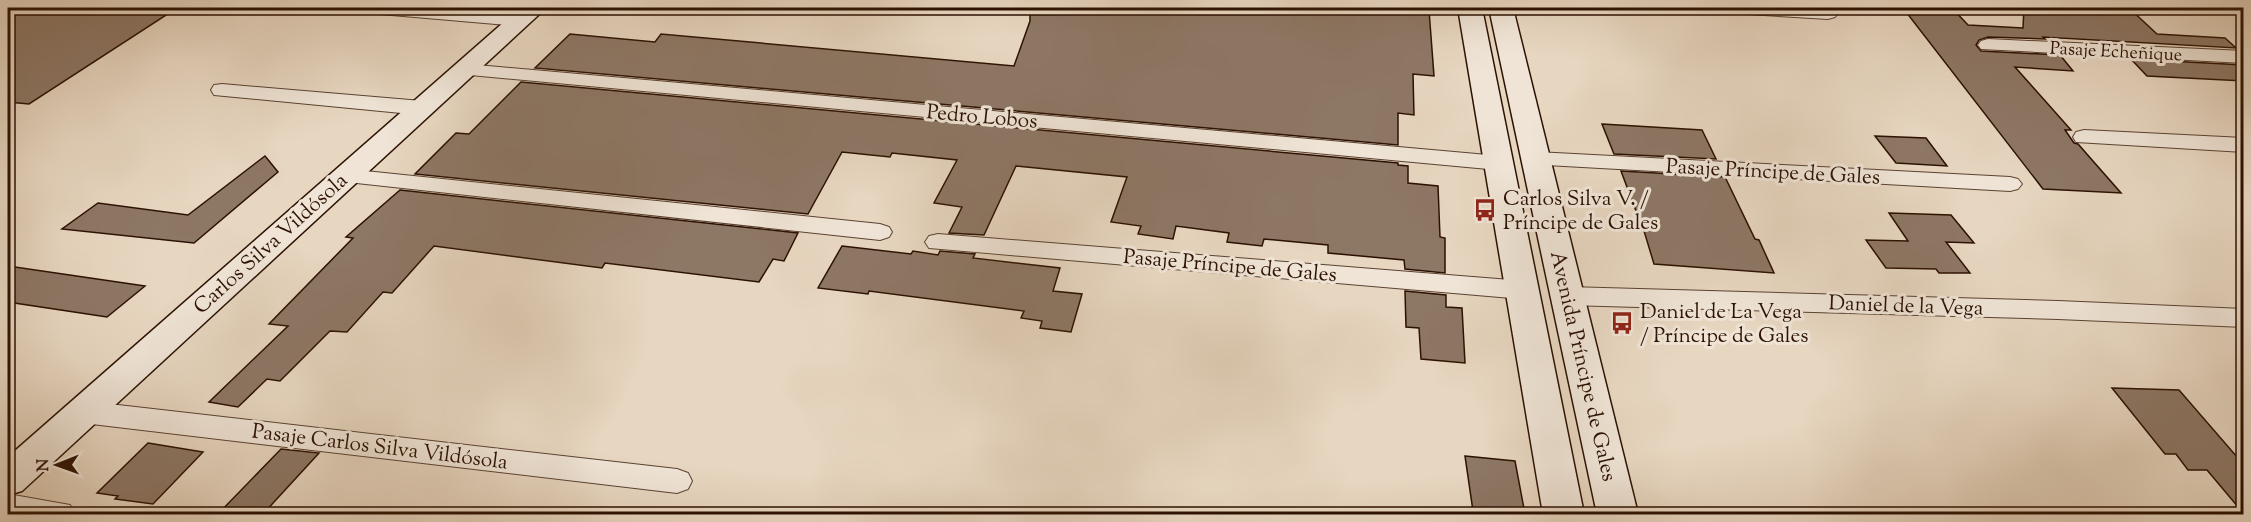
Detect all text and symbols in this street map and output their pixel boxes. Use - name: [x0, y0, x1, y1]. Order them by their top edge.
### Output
- street label: Pasaje Echeñique: [2049, 37, 2183, 69]
- street label: Pedro Lobos: [925, 98, 1039, 138]
- street label: Pasaje Príncipe de Gales: [1665, 152, 1881, 194]
- street label: Carlos Silva Vildósola: [188, 167, 355, 322]
- place label: Carlos Silva V. / Príncipe de Gales: [1503, 185, 1658, 239]
- bus stop icon: Carlos Silva V. / Príncipe de Gales: [1472, 197, 1498, 223]
- street label: Pasaje Príncipe de Gales: [1122, 243, 1338, 291]
- street label: Avenida Príncipe de Gales: [1541, 248, 1623, 485]
- street label: Daniel de la Vega: [1828, 289, 1984, 325]
- place label: Daniel de La Vega / Príncipe de Gales: [1640, 298, 1809, 352]
- bus stop icon: Daniel de La Vega / Príncipe de Gales: [1609, 310, 1635, 336]
- street label: Pasaje Carlos Silva Vildósola: [250, 417, 510, 479]
- north arrow: [27, 435, 87, 495]
- text: N: [33, 458, 56, 472]

